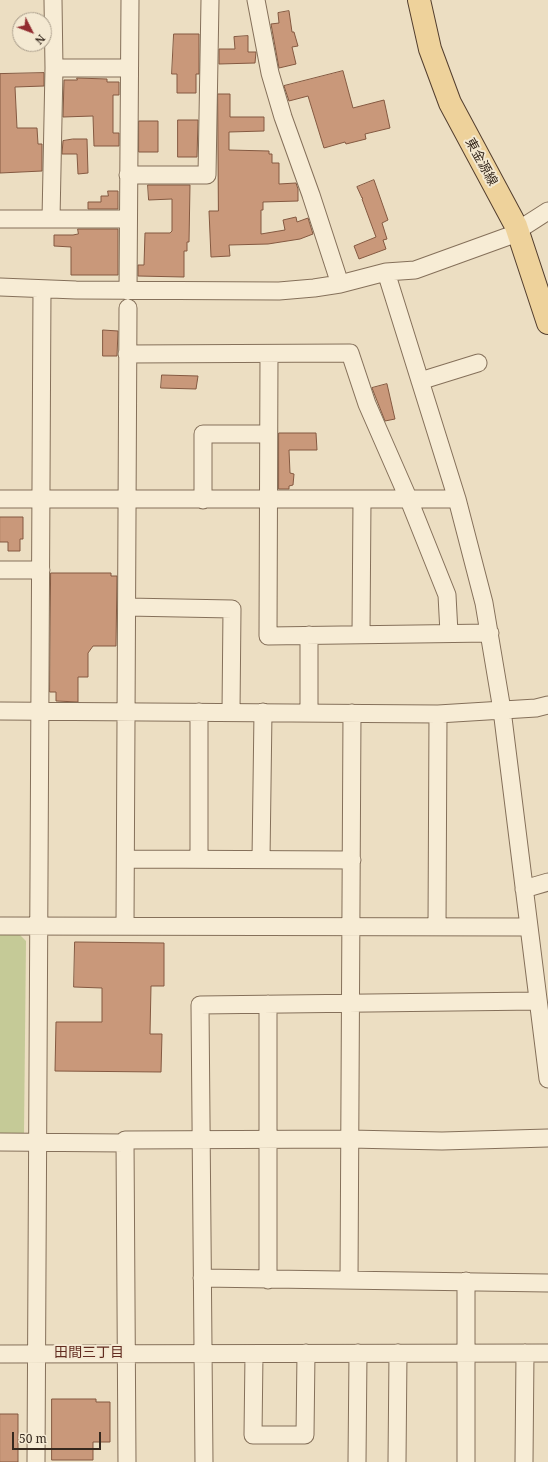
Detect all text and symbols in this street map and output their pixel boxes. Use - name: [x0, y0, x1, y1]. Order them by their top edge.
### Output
- north arrow: [12, 12, 52, 52]
- text: N: [32, 31, 49, 48]
- street label: 東金源線: [462, 135, 500, 189]
- district label: 田間三丁目: [54, 1345, 124, 1361]
- scale bar: [14, 1424, 103, 1450]
- text: 50 m: [19, 1430, 47, 1447]

